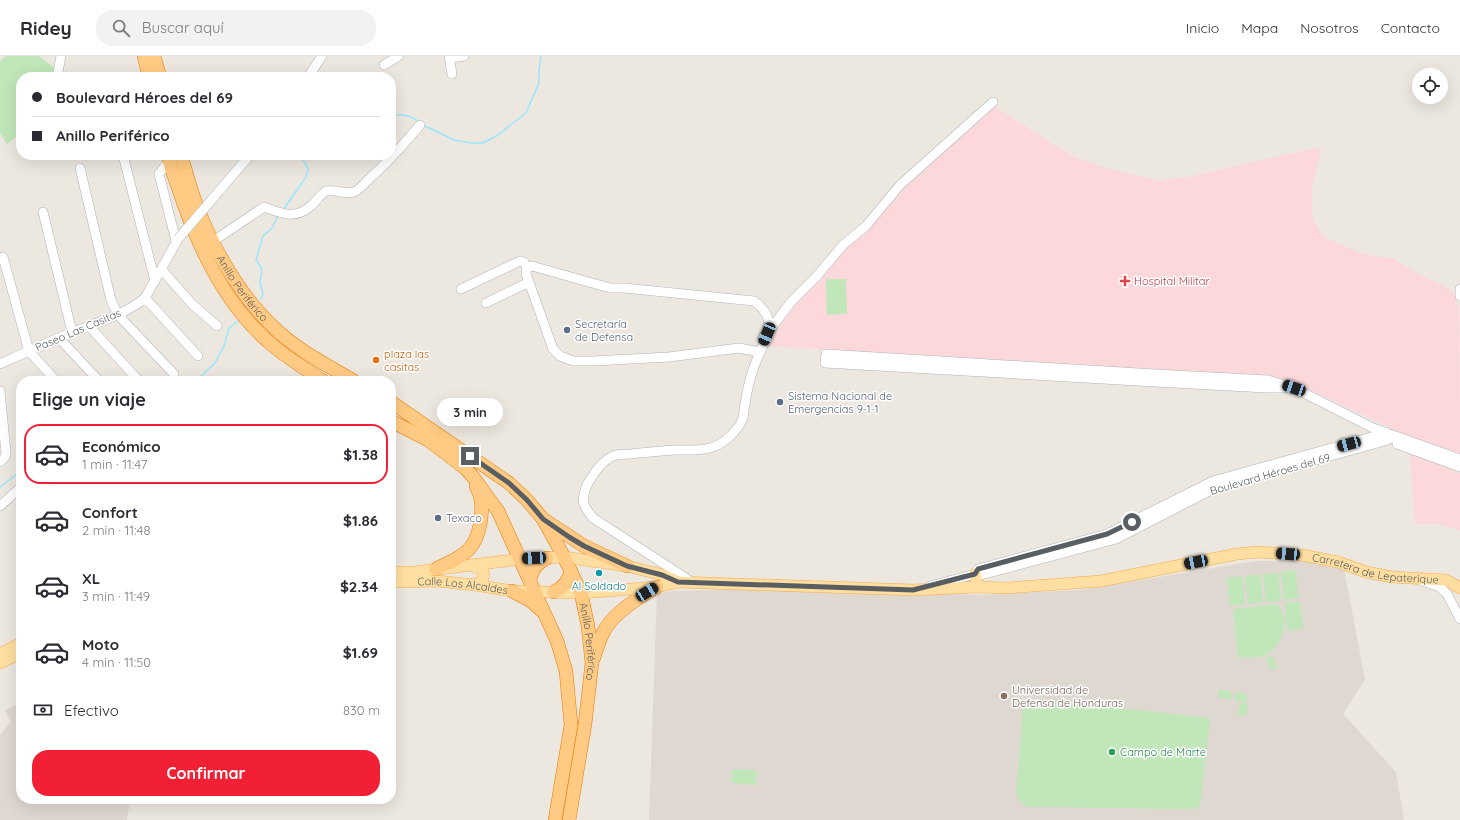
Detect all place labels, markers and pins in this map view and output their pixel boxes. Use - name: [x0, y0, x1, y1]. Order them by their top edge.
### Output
- place label: Hospital Militar: [1134, 274, 1210, 288]
- marker: Hospital Militar: [1119, 275, 1131, 287]
- place label: Secretaría de Defensa: [575, 317, 633, 344]
- marker: Secretaría de Defensa: [562, 325, 572, 335]
- place label: plaza las casitas: [384, 347, 429, 374]
- marker: plaza las casitas: [371, 355, 381, 365]
- place label: Sistema Nacional de Emergencias 9-1-1: [788, 389, 892, 416]
- marker: Sistema Nacional de Emergencias 9-1-1: [775, 397, 785, 407]
- place label: Texaco: [446, 511, 482, 525]
- marker: Texaco: [433, 513, 443, 523]
- marker: Al Soldado: [594, 568, 604, 578]
- place label: Al Soldado: [572, 579, 627, 593]
- place label: Universidad de Defensa de Honduras: [1012, 683, 1123, 710]
- marker: Universidad de Defensa de Honduras: [999, 691, 1009, 701]
- place label: Campo de Marte: [1120, 745, 1206, 759]
- marker: Campo de Marte: [1107, 747, 1117, 757]

